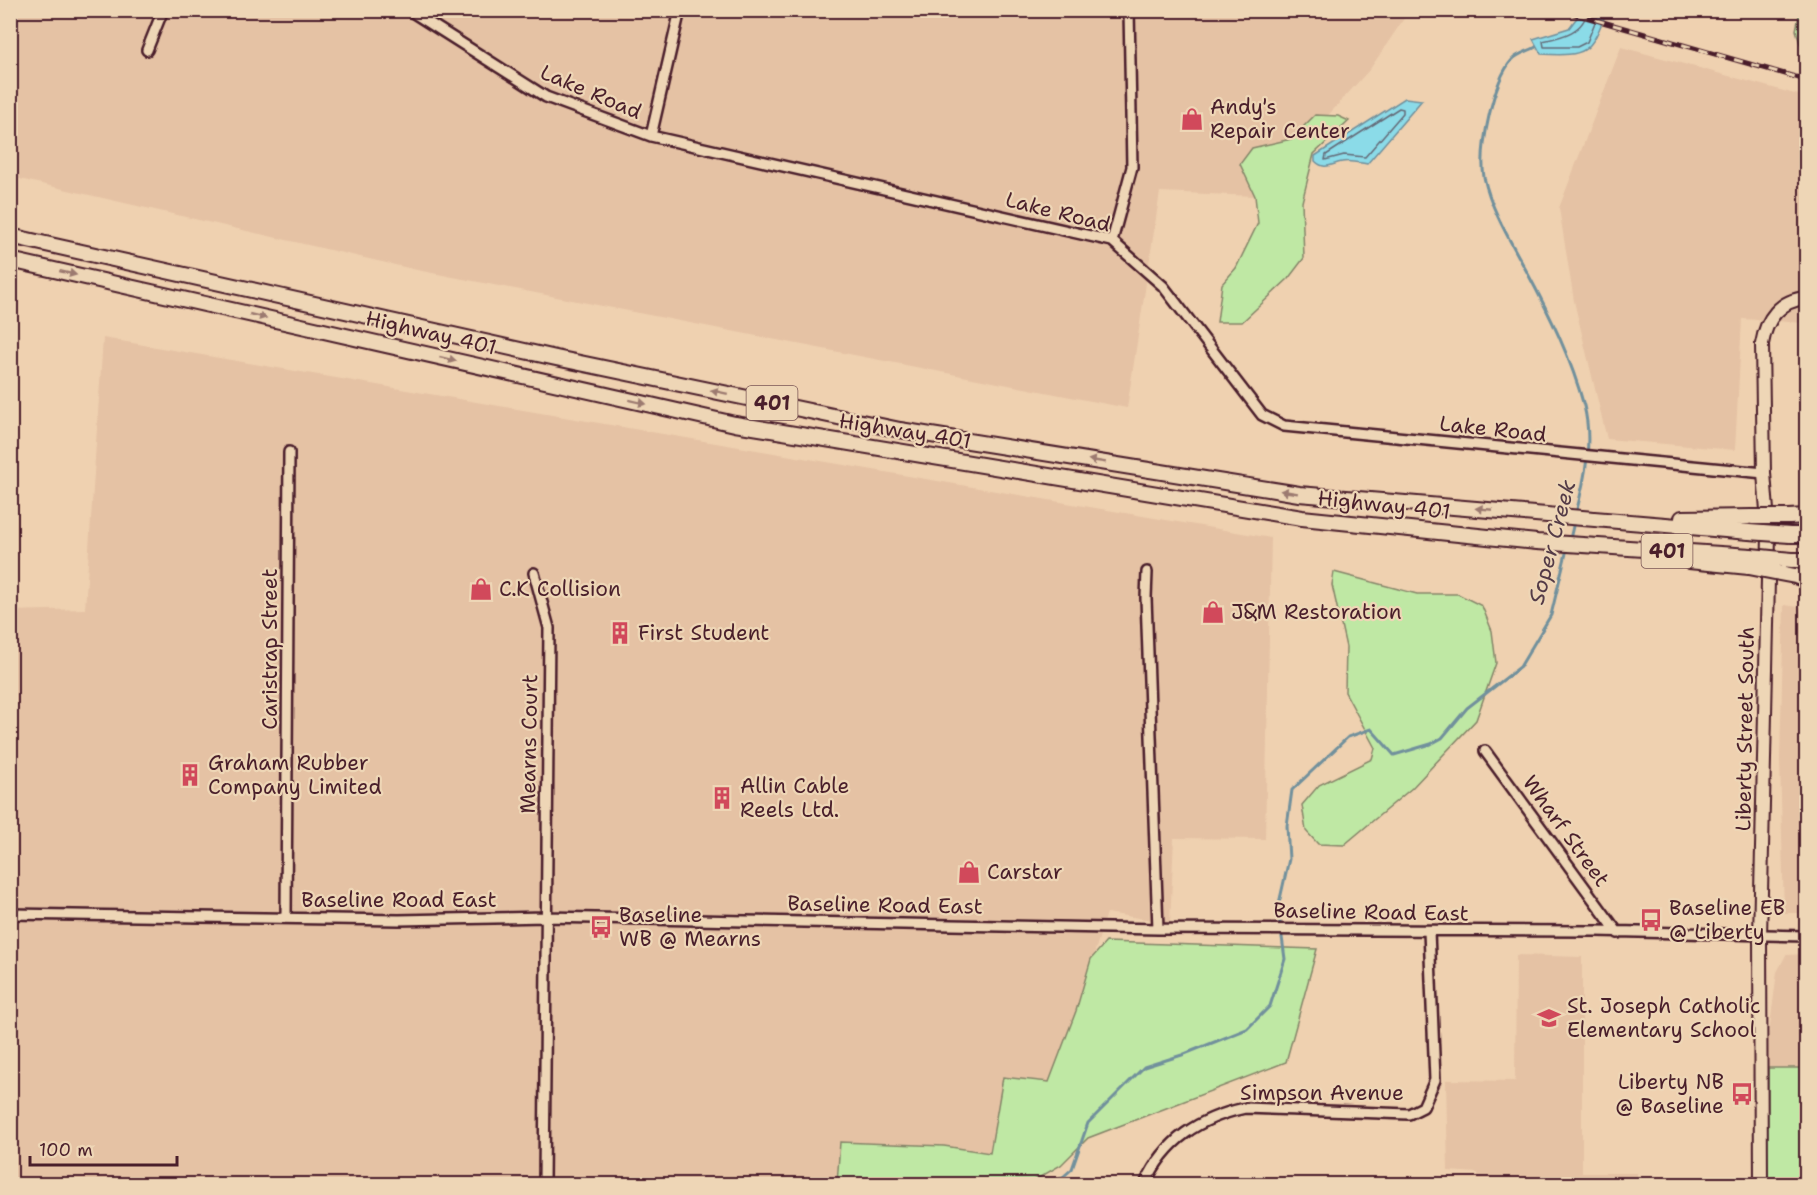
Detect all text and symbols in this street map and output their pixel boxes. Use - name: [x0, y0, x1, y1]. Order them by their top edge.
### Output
- street label: Lake Road: [536, 58, 646, 126]
- place label: Andy's Repair Center: [1210, 93, 1350, 145]
- shop icon: Andy's Repair Center: [1179, 106, 1205, 132]
- street label: Lake Road: [1002, 185, 1114, 239]
- one-way arrow: [58, 269, 77, 278]
- street label: Highway 401: [363, 304, 499, 362]
- one-way arrow: [249, 312, 268, 321]
- one-way arrow: [439, 355, 458, 364]
- road number: 401: [746, 386, 798, 420]
- one-way arrow: [710, 387, 729, 396]
- one-way arrow: [629, 398, 648, 407]
- street label: Highway 401: [837, 407, 973, 455]
- street label: Lake Road: [1438, 409, 1548, 449]
- one-way arrow: [1087, 457, 1106, 466]
- water label: Soper Creek: [1521, 476, 1583, 607]
- street label: Highway 401: [1316, 484, 1452, 526]
- one-way arrow: [1280, 488, 1299, 497]
- one-way arrow: [1474, 504, 1493, 514]
- road number: 401: [1642, 534, 1692, 568]
- street label: Caristrap Street: [256, 568, 284, 730]
- place label: C.K Collision: [499, 575, 621, 603]
- shop icon: C.K Collision: [468, 576, 494, 602]
- place label: J&M Restoration: [1231, 598, 1402, 626]
- shop icon: J&M Restoration: [1200, 599, 1226, 625]
- place label: First Student: [638, 619, 770, 647]
- building icon: First Student: [607, 620, 633, 646]
- street label: Liberty Street South: [1729, 626, 1761, 832]
- street label: Mearns Court: [514, 674, 544, 814]
- place label: Graham Rubber Company Limited: [208, 749, 382, 801]
- building icon: Graham Rubber Company Limited: [177, 762, 203, 788]
- street label: Wharf Street: [1516, 770, 1616, 892]
- place label: Allin Cable Reels Ltd.: [740, 772, 849, 824]
- building icon: Allin Cable Reels Ltd.: [709, 785, 735, 811]
- place label: Carstar: [987, 858, 1063, 886]
- shop icon: Carstar: [956, 859, 982, 885]
- street label: Baseline Road East: [301, 886, 497, 914]
- street label: Baseline Road East: [787, 889, 983, 921]
- place label: Baseline EB @ Liberty: [1669, 894, 1785, 946]
- street label: Baseline Road East: [1273, 896, 1469, 928]
- place label: Baseline WB @ Mearns: [619, 901, 761, 953]
- bus stop icon: Baseline EB @ Liberty: [1638, 907, 1664, 933]
- bus stop icon: Baseline WB @ Mearns: [588, 914, 614, 940]
- place label: St. Joseph Catholic Elementary School: [1567, 992, 1761, 1044]
- school or university icon: St. Joseph Catholic Elementary School: [1536, 1005, 1562, 1031]
- place label: Liberty NB @ Baseline: [1615, 1068, 1724, 1120]
- street label: Simpson Avenue: [1240, 1079, 1404, 1107]
- bus stop icon: Liberty NB @ Baseline: [1729, 1081, 1755, 1107]
- scale bar: [30, 1129, 177, 1167]
- text: 100 m: [39, 1138, 93, 1162]

